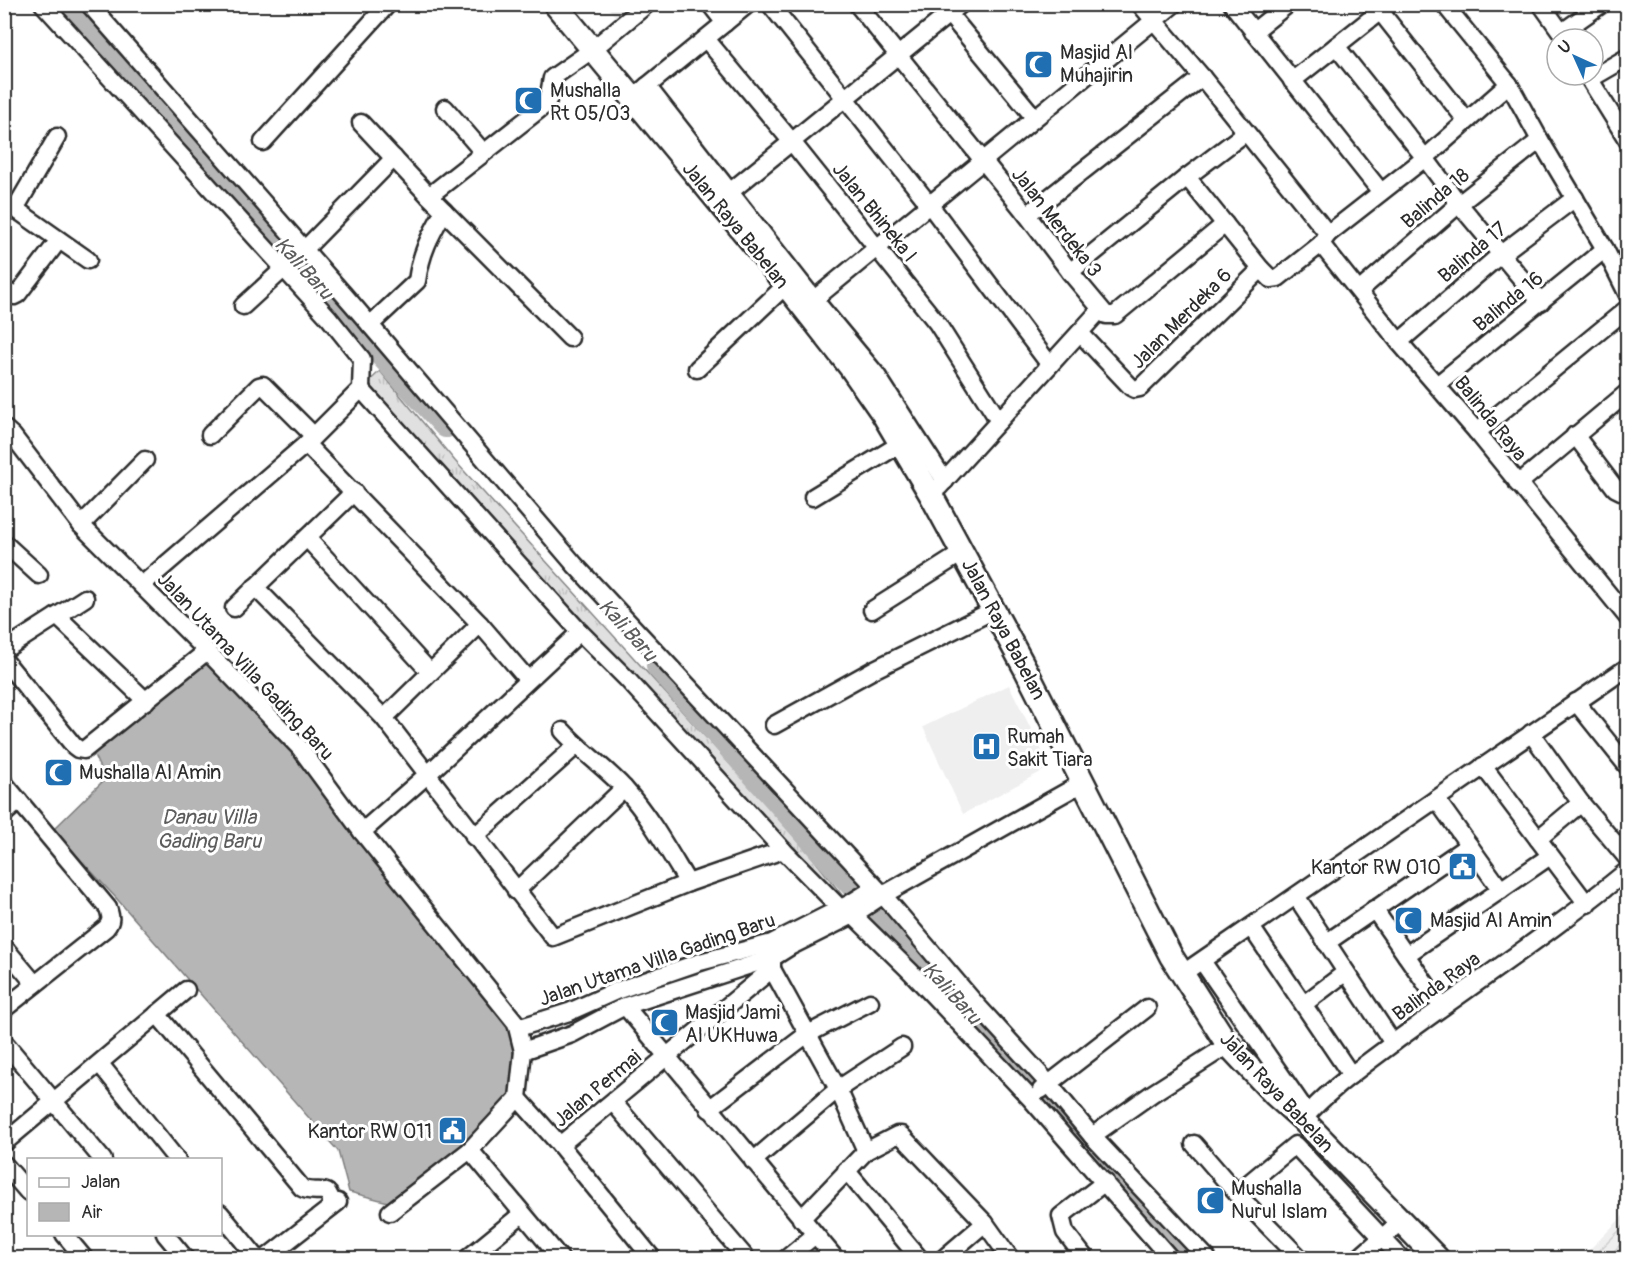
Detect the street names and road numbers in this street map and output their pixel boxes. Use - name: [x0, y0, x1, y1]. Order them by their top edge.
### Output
- street label: Jalan Raya Babelan: [677, 157, 794, 294]
- street label: Jalan Bhineka I: [827, 157, 922, 267]
- street label: Jalan Merdeka 3: [1006, 163, 1107, 282]
- street label: Balinda 18: [1396, 163, 1475, 234]
- street label: Balinda 17: [1433, 216, 1512, 288]
- street label: Jalan Merdeka 6: [1126, 263, 1237, 374]
- street label: Balinda 16: [1468, 266, 1548, 337]
- street label: Balinda Raya: [1449, 371, 1532, 466]
- street label: Jalan Raya Babelan: [956, 554, 1051, 704]
- street label: Jalan Utama Villa Gading Baru: [152, 567, 339, 766]
- street label: Jalan Utama Villa Gading Baru: [536, 907, 778, 1012]
- street label: Balinda Raya: [1388, 946, 1485, 1027]
- street label: Jalan Raya Babelan: [1214, 1027, 1339, 1158]
- street label: Jalan Permai: [548, 1045, 646, 1132]

